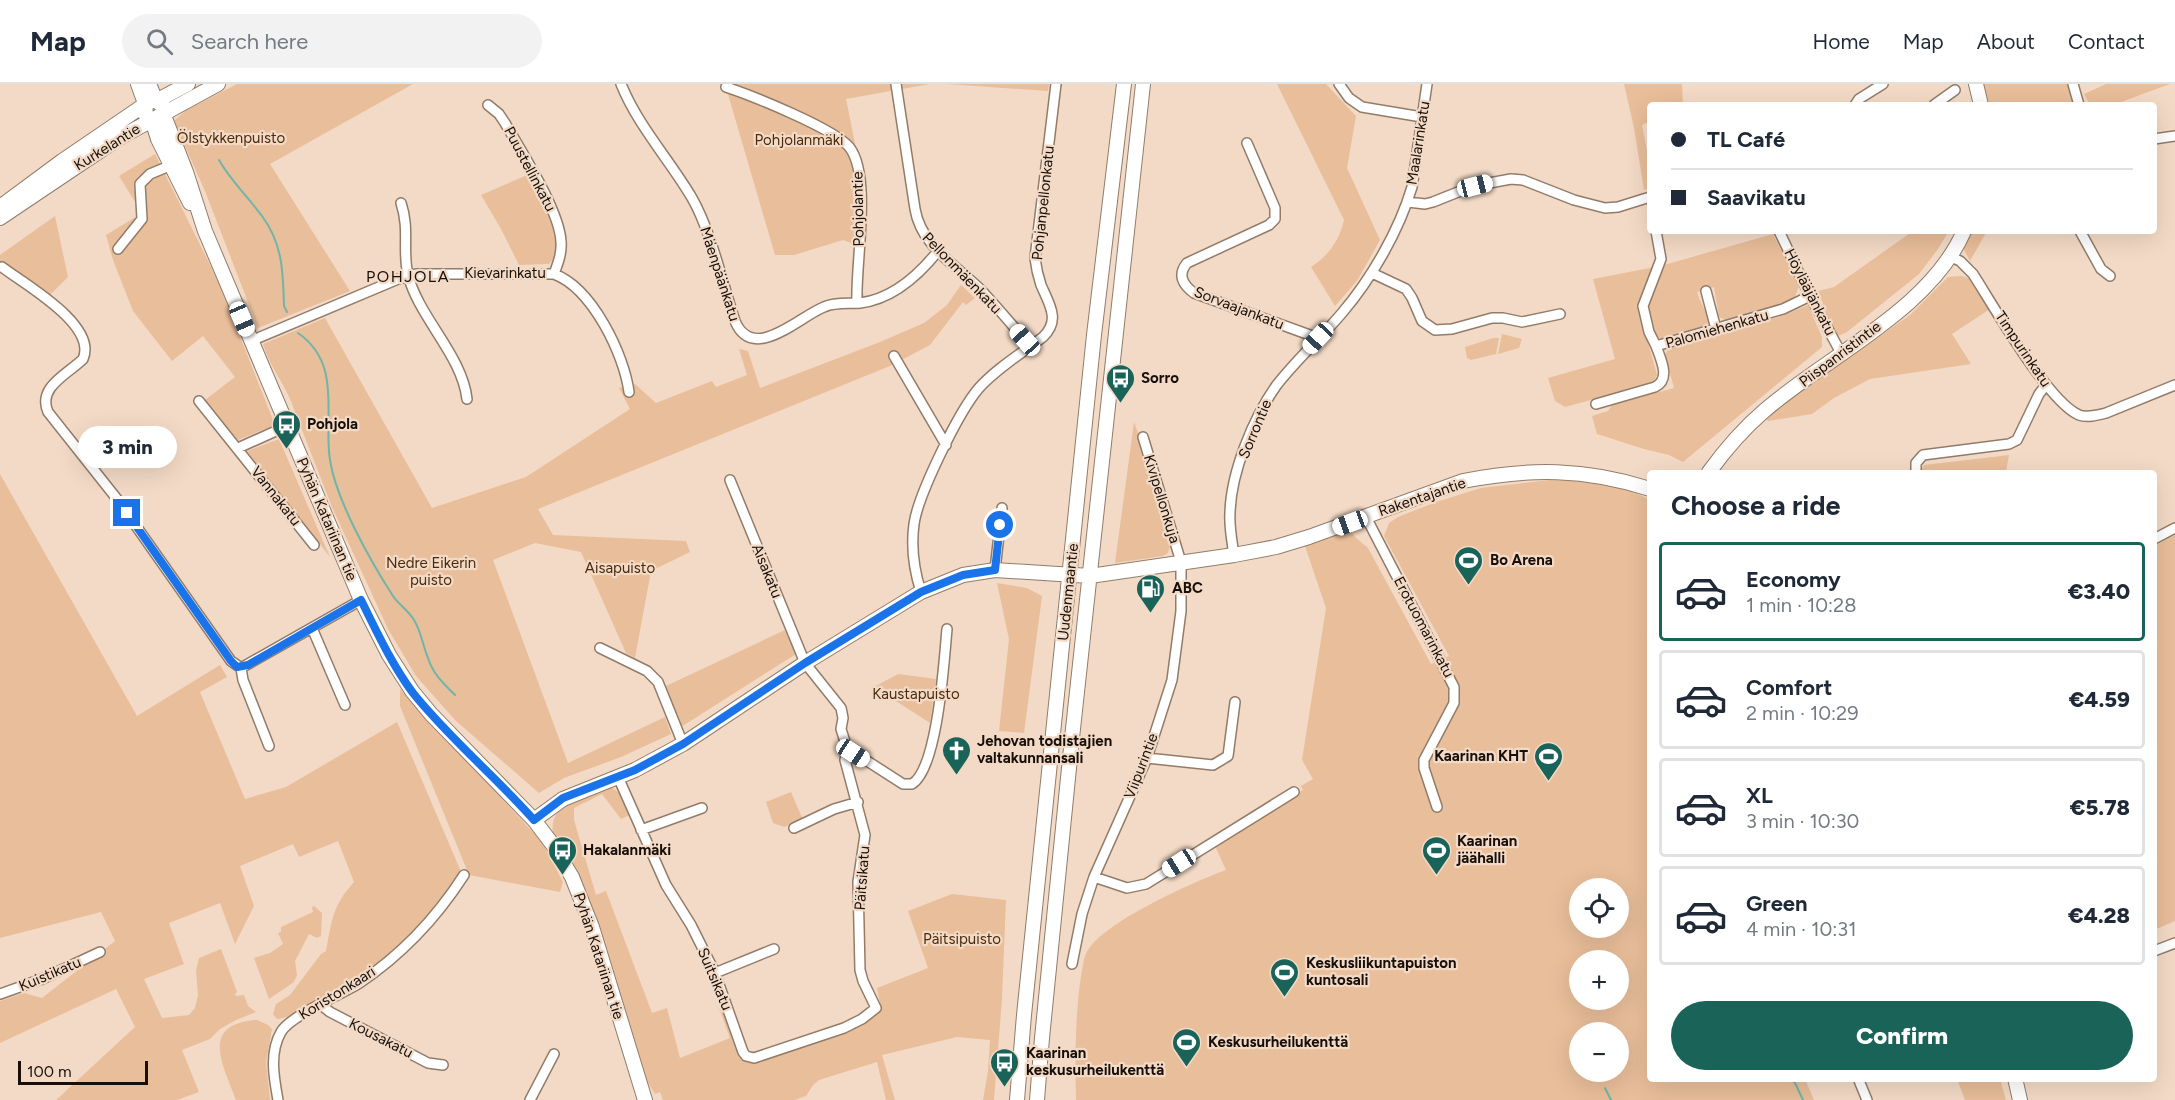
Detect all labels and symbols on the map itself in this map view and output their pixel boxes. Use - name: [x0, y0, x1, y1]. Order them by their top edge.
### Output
- street label: Maalarinkatu: [1402, 100, 1434, 186]
- street label: Kurkelantie: [71, 120, 143, 174]
- street label: Puustellinkatu: [500, 124, 560, 214]
- park label: Ölstykkenpuisto: [177, 129, 286, 147]
- park label: Pohjolanmäki: [755, 131, 843, 149]
- street label: Pohjanpellonkatu: [1028, 145, 1058, 261]
- street label: Pohjolantie: [848, 171, 868, 247]
- car: [1455, 173, 1495, 199]
- street label: Mäenpäänkatu: [696, 225, 744, 323]
- street label: Pellonmäenkatu: [919, 229, 1005, 317]
- street label: Höylääjänkatu: [1780, 246, 1840, 338]
- street label: Kievarinkatu: [464, 264, 546, 282]
- district label: POHJOLA: [366, 267, 450, 286]
- street label: Sorvaajankatu: [1192, 283, 1286, 333]
- car: [227, 299, 257, 339]
- street label: Palomiehenkatu: [1663, 306, 1771, 352]
- street label: Timpurinkatu: [1991, 308, 2055, 390]
- street label: Piispanristintie: [1795, 317, 1885, 391]
- car: [1299, 319, 1337, 357]
- car: [1006, 321, 1044, 359]
- bus stop icon: Sorro: [1104, 362, 1136, 404]
- place label: Sorro: [1141, 369, 1179, 387]
- street label: Sorrontie: [1235, 397, 1275, 461]
- bus stop icon: Pohjola: [270, 408, 302, 450]
- place label: Pohjola: [307, 415, 358, 433]
- callout: 3 min: [78, 426, 176, 468]
- street label: Kivipellonkuja: [1140, 452, 1184, 546]
- street label: Pyhän Katariinan tie: [293, 455, 361, 583]
- street label: Vannakatu: [247, 463, 305, 529]
- street label: Rakentajantie: [1376, 474, 1468, 520]
- route end: [113, 499, 140, 526]
- car: [1330, 508, 1370, 538]
- route start: [986, 511, 1013, 538]
- street label: Aisakatu: [748, 541, 786, 601]
- street label: Uudenmaantie: [1054, 542, 1082, 642]
- sports icon: Bo Arena: [1453, 544, 1485, 586]
- place label: Bo Arena: [1490, 551, 1553, 569]
- park label: Nedre Eikerin puisto: [386, 554, 476, 589]
- park label: Aisapuisto: [585, 559, 655, 577]
- fuel station icon: ABC: [1135, 572, 1167, 614]
- street label: Erotuomarinkatu: [1390, 574, 1458, 680]
- place label: ABC: [1172, 579, 1203, 597]
- park label: Kaustapuisto: [872, 685, 960, 703]
- street label: Viipurintie: [1120, 731, 1162, 801]
- place label: Jehovan todistajien valtakunnansali: [977, 732, 1112, 767]
- church icon: Jehovan todistajien valtakunnansali: [940, 734, 972, 776]
- car: [833, 736, 873, 770]
- sports icon: Kaarinan KHT: [1533, 740, 1565, 782]
- place label: Kaarinan KHT: [1434, 747, 1528, 765]
- place label: Kaarinan jäähalli: [1456, 832, 1517, 867]
- bus stop icon: Hakalanmäki: [546, 834, 578, 876]
- sports icon: Kaarinan jäähalli: [1420, 834, 1452, 876]
- place label: Hakalanmäki: [583, 841, 671, 859]
- street label: Päitsikatu: [851, 845, 873, 911]
- car: [1159, 846, 1199, 880]
- street label: Pyhän Katariinan tie: [570, 890, 628, 1022]
- park label: Päitsipuisto: [923, 930, 1001, 948]
- street label: Suitsikatu: [694, 945, 736, 1013]
- street label: Kuistikatu: [16, 953, 84, 995]
- place label: Keskusliikuntapuiston kuntosali: [1306, 954, 1457, 989]
- sports icon: Keskusliikuntapuiston kuntosali: [1269, 956, 1301, 998]
- street label: Koristonkaari: [295, 962, 379, 1024]
- street label: Kousakatu: [346, 1014, 416, 1062]
- sports icon: Keskusurheilukenttä: [1171, 1026, 1203, 1068]
- place label: Keskusurheilukenttä: [1208, 1033, 1348, 1051]
- place label: Kaarinan keskusurheilukenttä: [1026, 1044, 1164, 1079]
- bus stop icon: Kaarinan keskusurheilukenttä: [989, 1046, 1021, 1088]
- scale bar: [18, 1058, 148, 1086]

